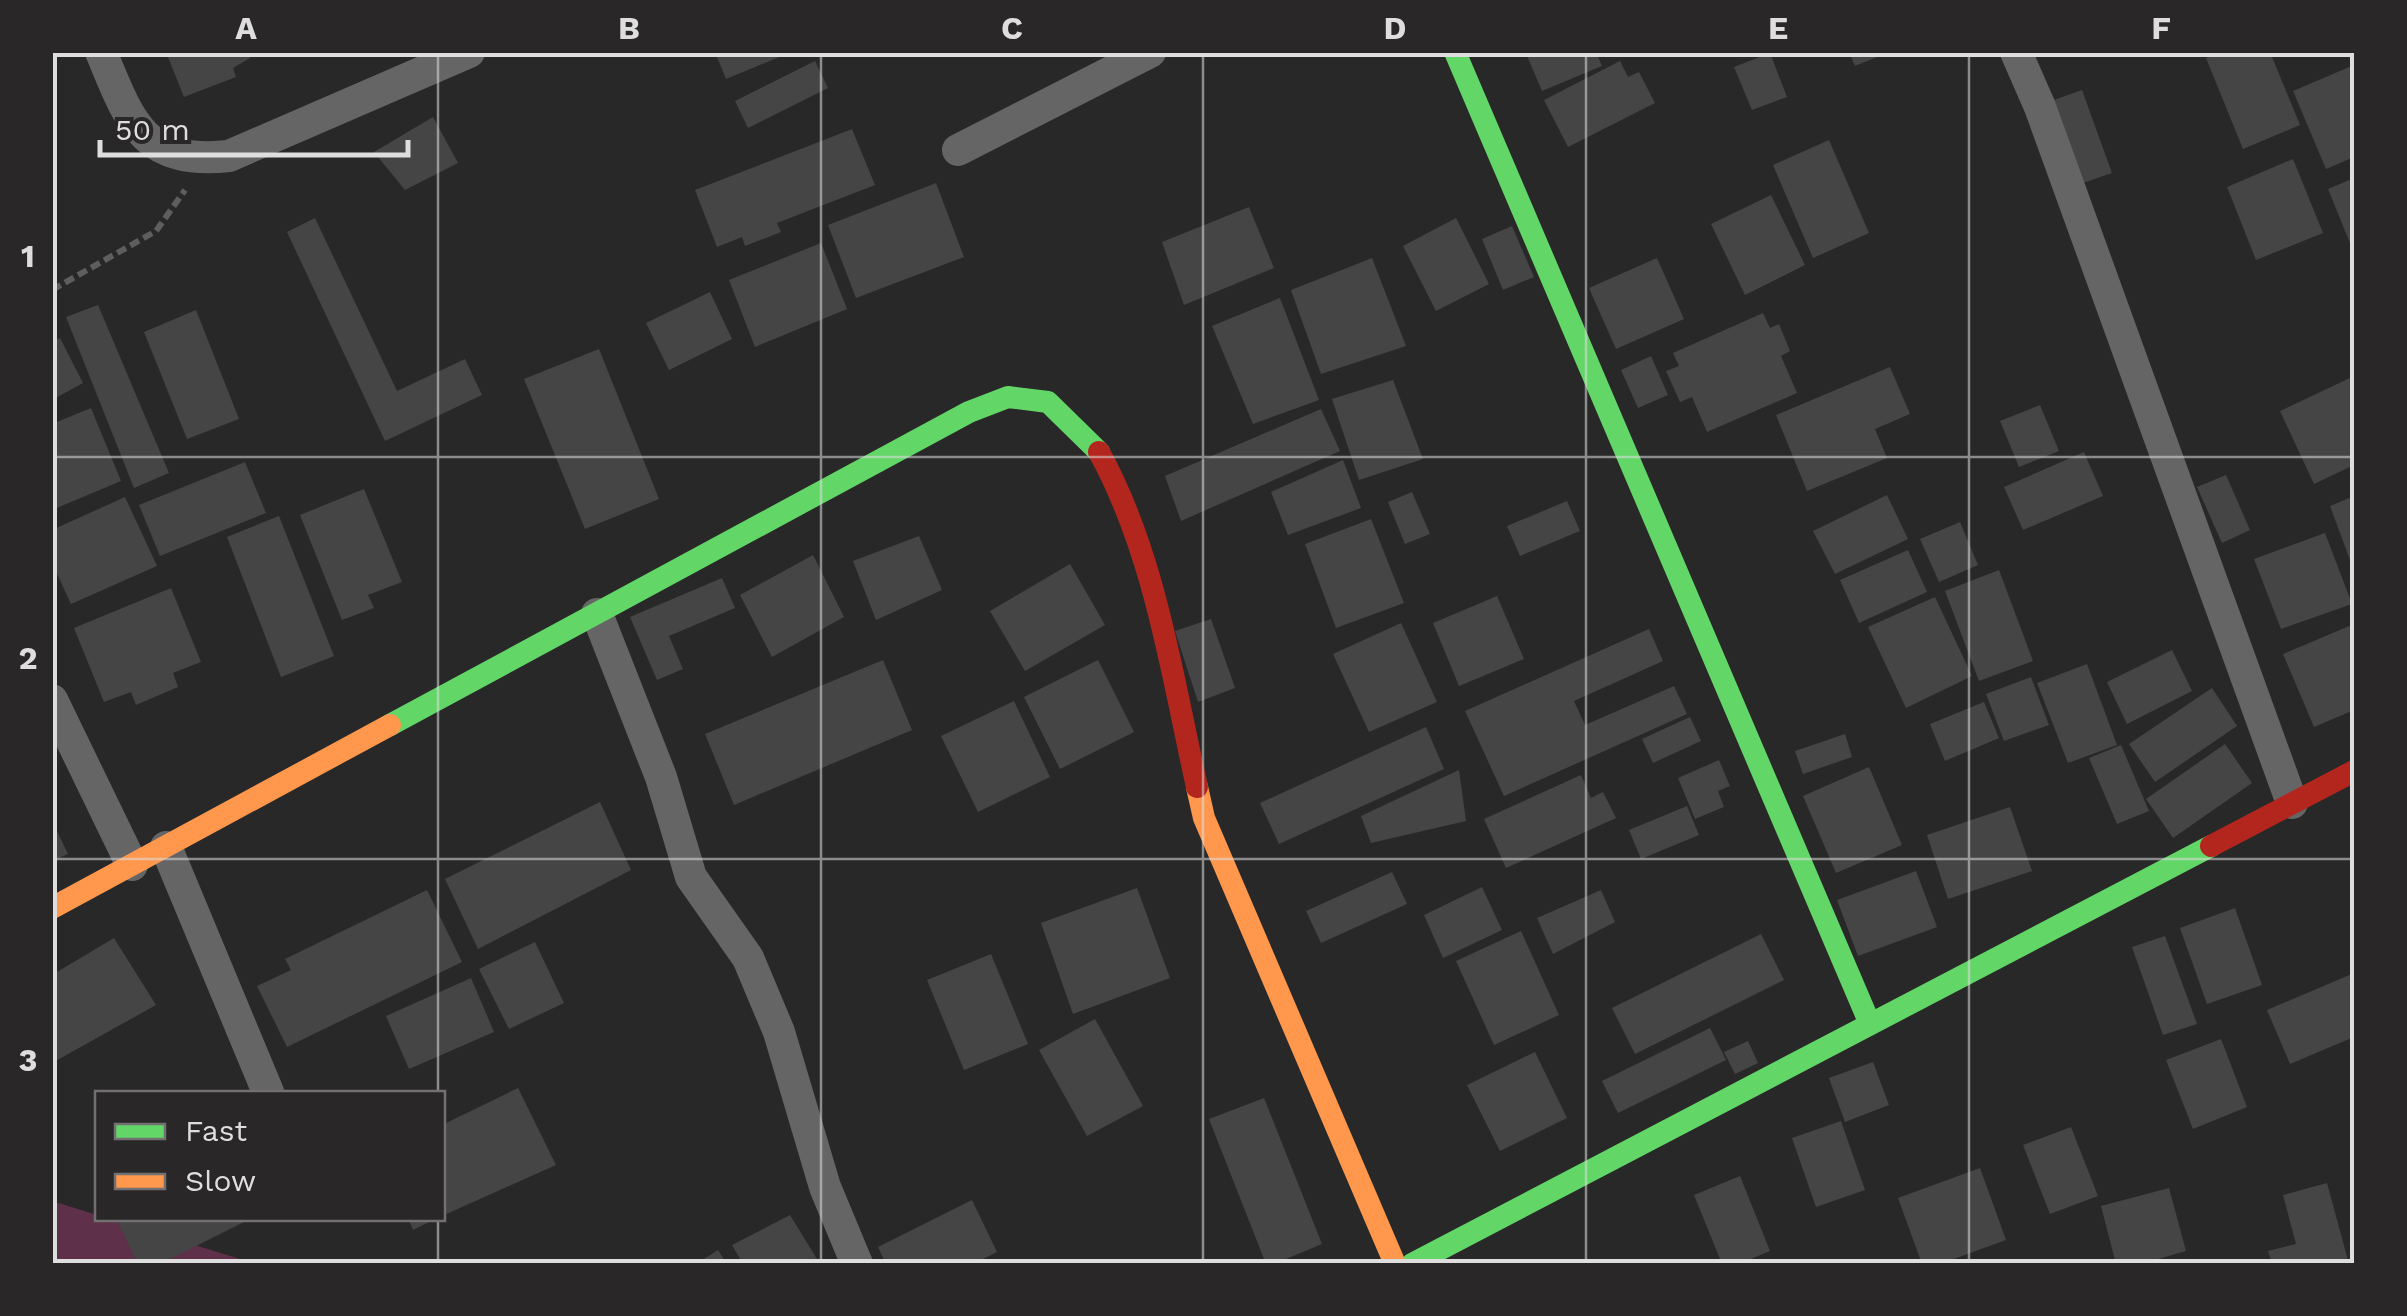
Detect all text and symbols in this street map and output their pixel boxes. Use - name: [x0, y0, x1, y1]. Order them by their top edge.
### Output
- text: A: [235, 9, 257, 47]
- text: B: [618, 9, 640, 47]
- text: C: [1001, 9, 1023, 47]
- text: D: [1384, 9, 1406, 47]
- text: E: [1768, 9, 1788, 47]
- text: F: [2151, 9, 2171, 47]
- scale bar: [100, 95, 408, 157]
- text: 50 m: [115, 112, 190, 147]
- text: 1: [21, 237, 35, 275]
- text: 2: [18, 639, 38, 677]
- text: 3: [19, 1041, 37, 1079]
- legend: [95, 1091, 445, 1221]
- text: Fast: [185, 1113, 248, 1148]
- text: Slow: [185, 1163, 256, 1198]

